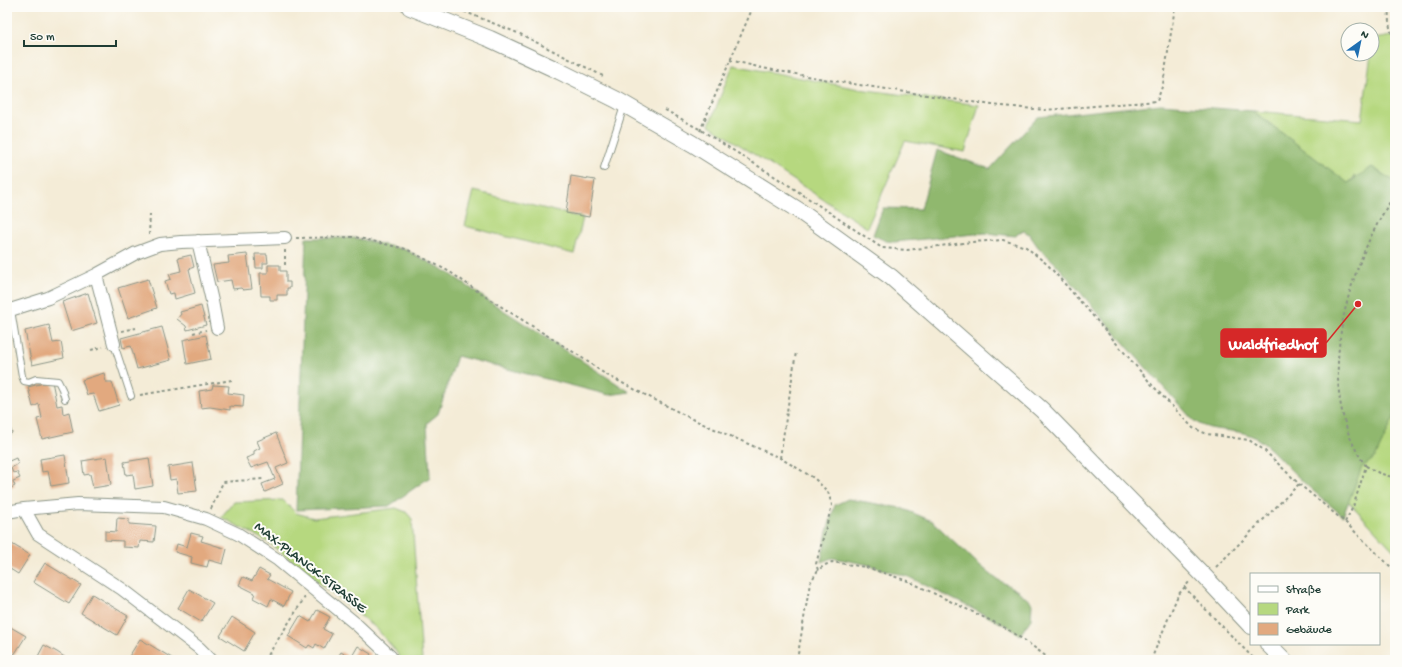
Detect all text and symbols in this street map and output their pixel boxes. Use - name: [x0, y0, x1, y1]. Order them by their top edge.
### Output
- scale bar: [24, 22, 116, 48]
- north arrow: [1340, 22, 1380, 62]
- text: N: [1358, 28, 1371, 42]
- text: 50 m: [30, 31, 55, 45]
- callout: Waldfriedhof: [1221, 329, 1326, 357]
- text: Waldfriedhof: [1228, 336, 1320, 356]
- street label: MAX-PLANCK-STRASSE: [250, 518, 370, 618]
- legend: [1250, 573, 1380, 645]
- text: Straße: [1286, 584, 1322, 598]
- text: Park: [1285, 604, 1311, 618]
- text: Gebäude: [1286, 624, 1332, 638]

